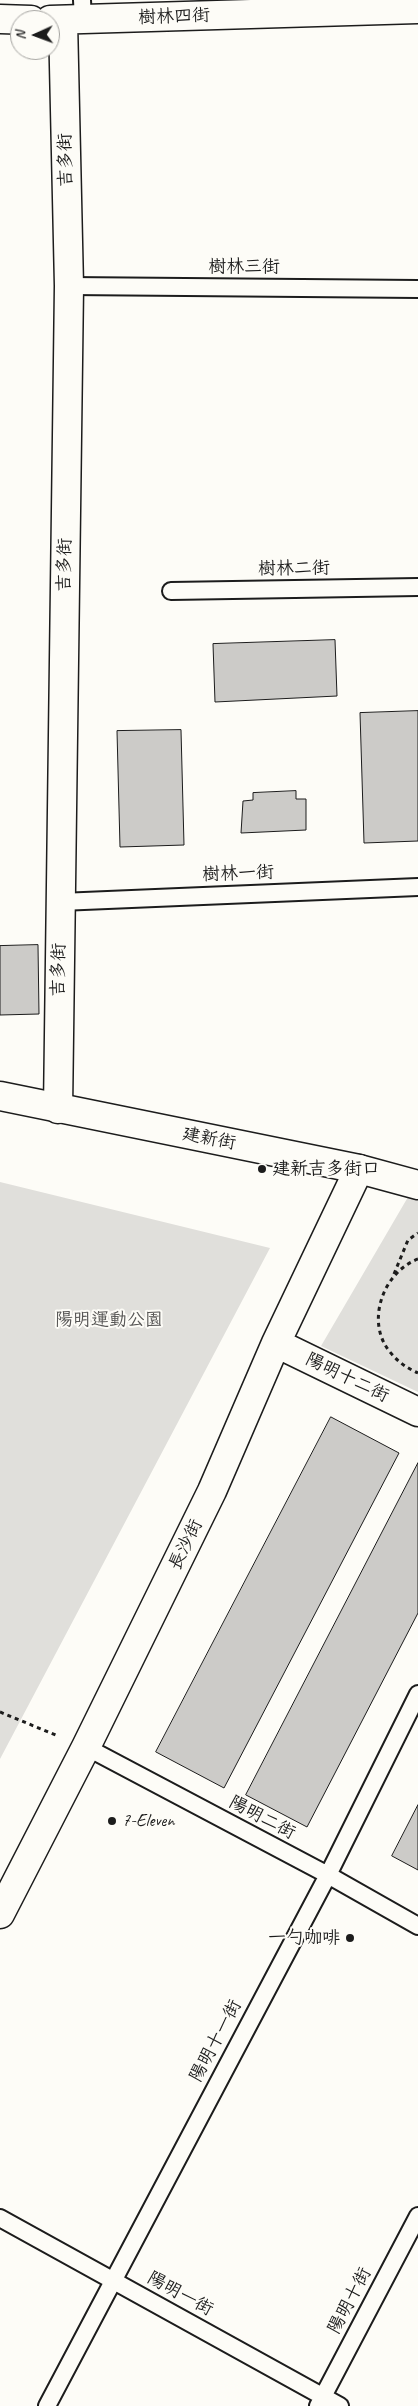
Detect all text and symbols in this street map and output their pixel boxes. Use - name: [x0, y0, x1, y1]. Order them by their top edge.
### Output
- street label: 樹林四街: [138, 5, 210, 29]
- north arrow: [10, 10, 60, 60]
- text: N: [12, 31, 29, 40]
- street label: 吉多街: [55, 133, 77, 187]
- street label: 樹林三街: [208, 256, 280, 278]
- street label: 吉多街: [54, 538, 76, 592]
- street label: 樹林二街: [258, 558, 330, 580]
- street label: 樹林一街: [202, 862, 274, 886]
- street label: 吉多街: [48, 943, 70, 997]
- street label: 建新街: [180, 1123, 238, 1155]
- place label: 建新吉多街口: [272, 1158, 380, 1180]
- marker: 建新吉多街口: [256, 1163, 268, 1175]
- park label: 陽明運動公園: [55, 1309, 163, 1331]
- street label: 陽明十二街: [302, 1349, 392, 1407]
- street label: 長沙街: [164, 1516, 208, 1574]
- street label: 陽明二街: [225, 1792, 299, 1844]
- place label: 7-Eleven: [122, 1810, 174, 1832]
- marker: 7-Eleven: [106, 1815, 118, 1827]
- place label: 一勺咖啡: [268, 1927, 340, 1949]
- marker: 一勺咖啡: [344, 1932, 356, 1944]
- street label: 陽明十一街: [185, 1996, 247, 2086]
- street label: 陽明十街: [324, 2264, 376, 2338]
- street label: 陽明一街: [143, 2267, 217, 2321]

